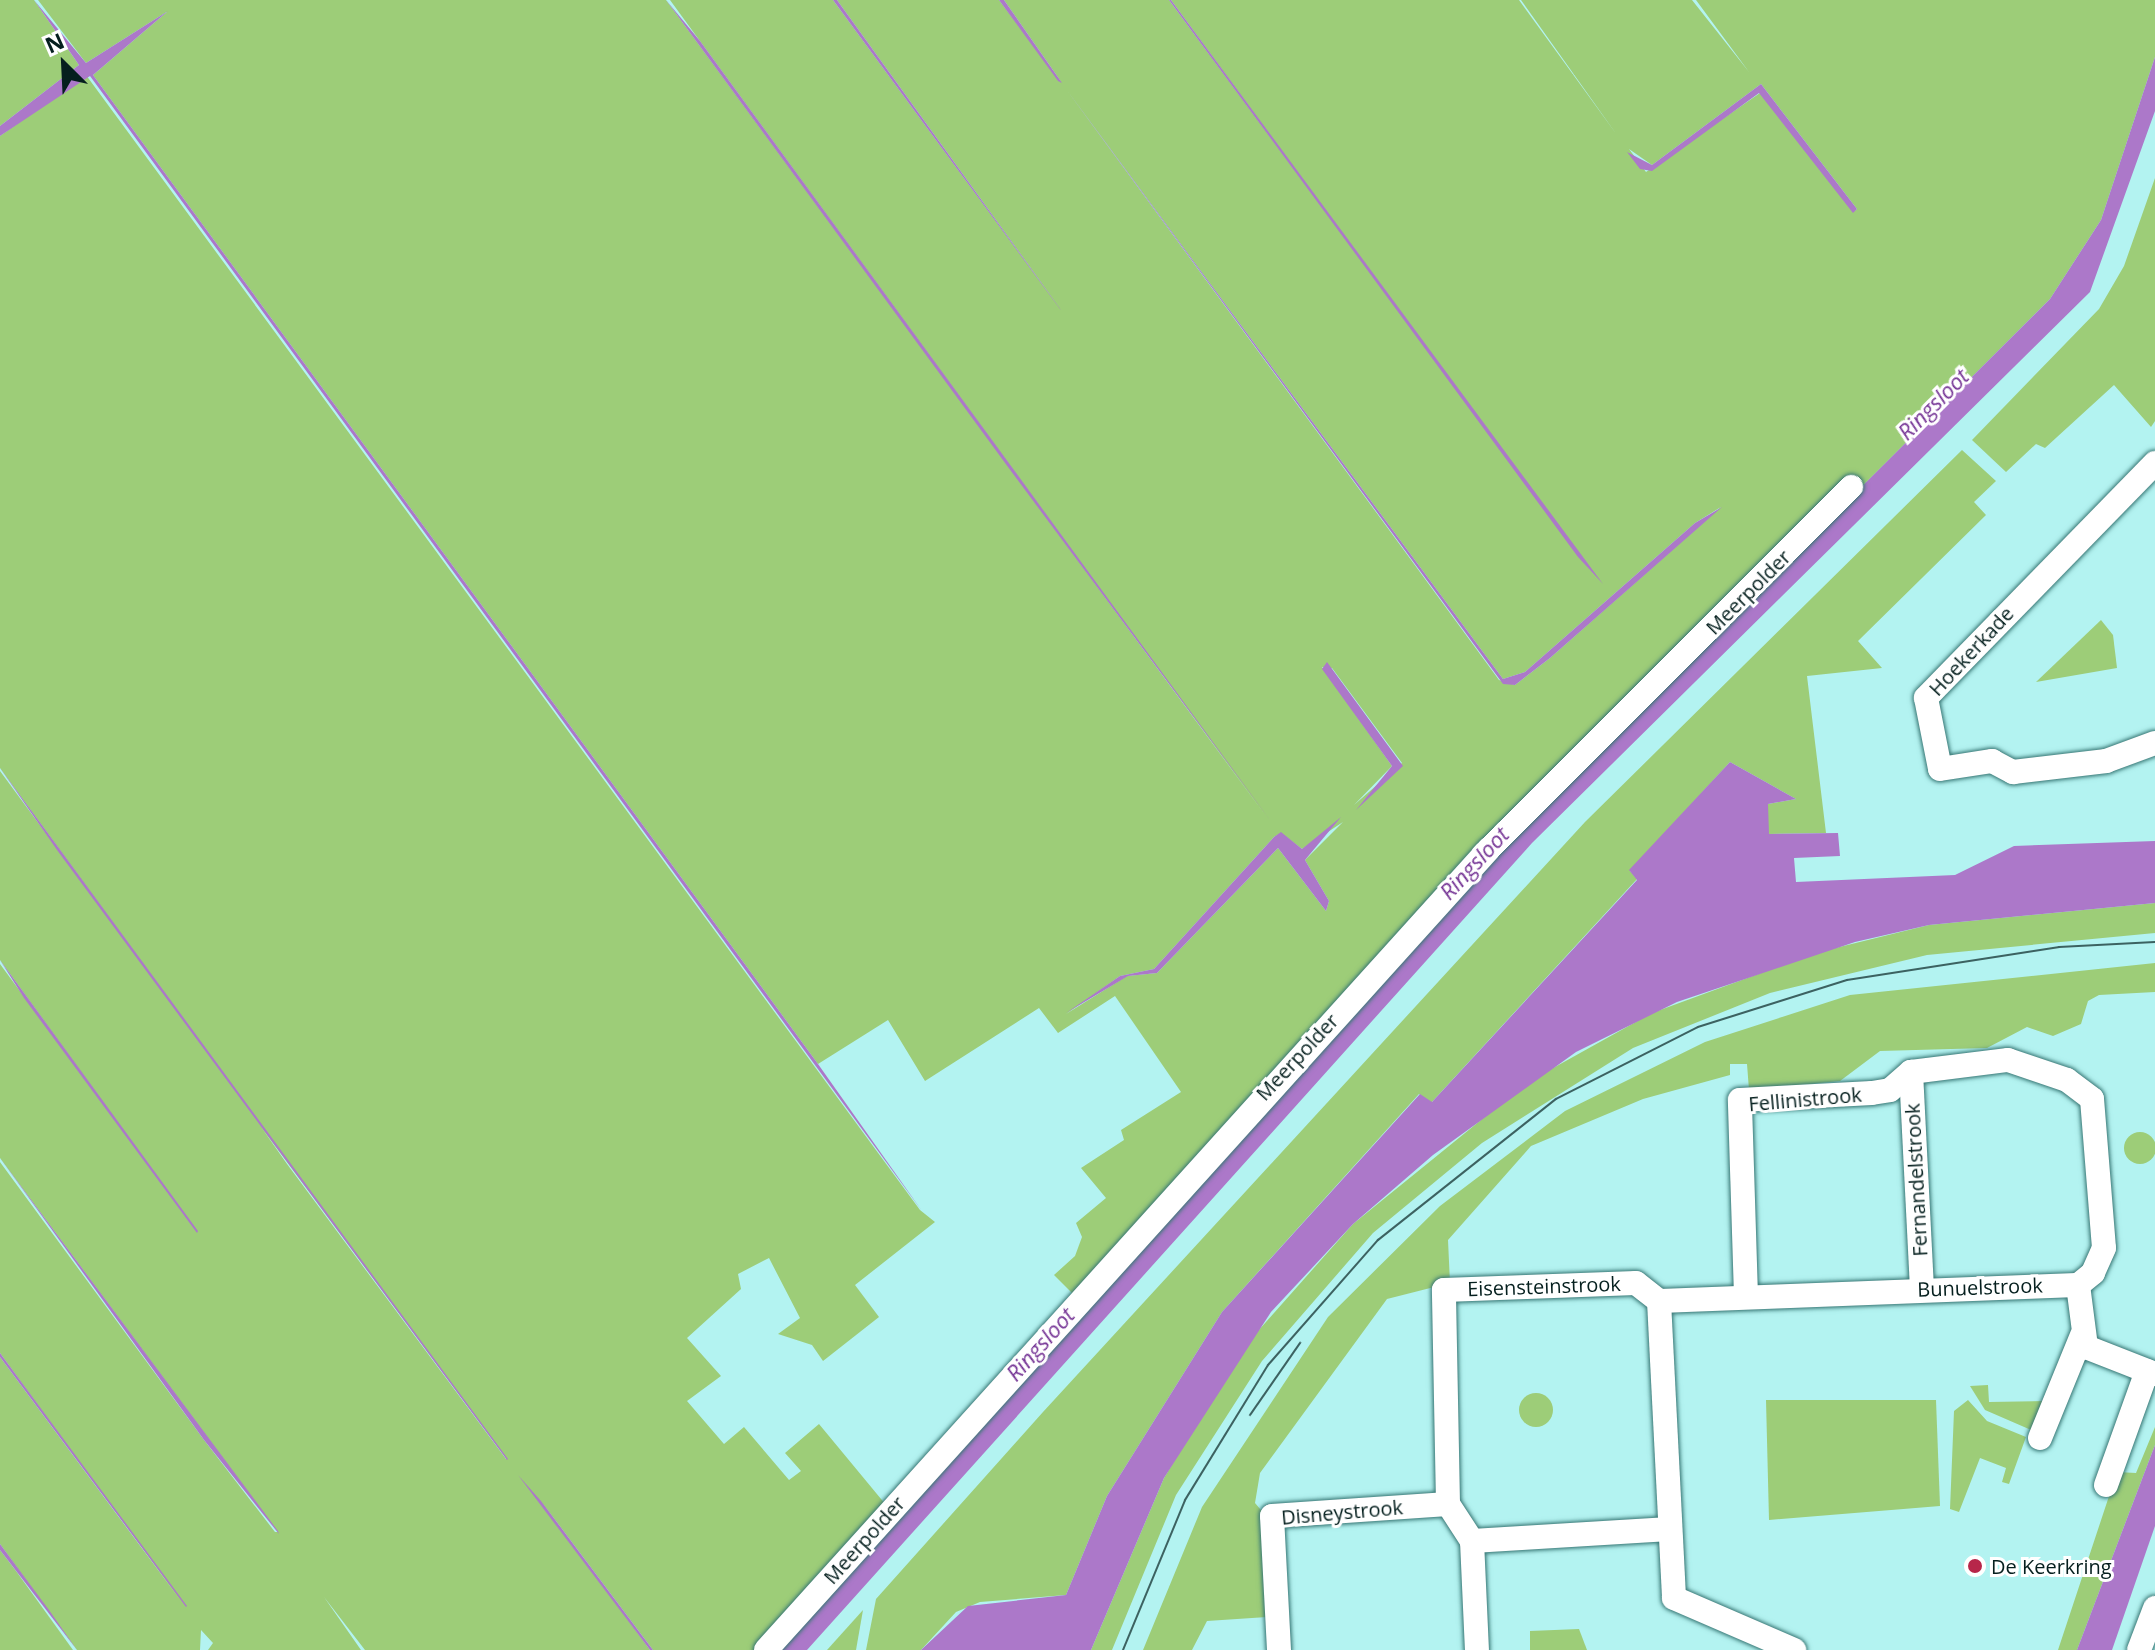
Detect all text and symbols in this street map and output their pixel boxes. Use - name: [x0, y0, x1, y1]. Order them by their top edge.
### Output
- north arrow: [24, 24, 104, 104]
- text: N: [40, 25, 69, 59]
- water label: Ringsloot: [1892, 363, 1974, 445]
- street label: Meerpolder: [1701, 545, 1795, 639]
- street label: Hoekerkade: [1924, 601, 2018, 701]
- water label: Ringsloot: [1434, 821, 1514, 905]
- street label: Meerpolder: [1251, 1009, 1343, 1105]
- street label: Fellinistrook: [1747, 1082, 1863, 1116]
- street label: Fernandelstrook: [1900, 1103, 1932, 1257]
- street label: Eisensteinstrook: [1467, 1271, 1621, 1301]
- street label: Bunuelstrook: [1917, 1273, 2043, 1301]
- water label: Ringsloot: [1000, 1302, 1080, 1386]
- street label: Meerpolder: [818, 1491, 910, 1589]
- street label: Disneystrook: [1280, 1495, 1404, 1529]
- place label: De Keerkring: [1991, 1554, 2112, 1578]
- marker: De Keerkring: [1966, 1557, 1984, 1575]

